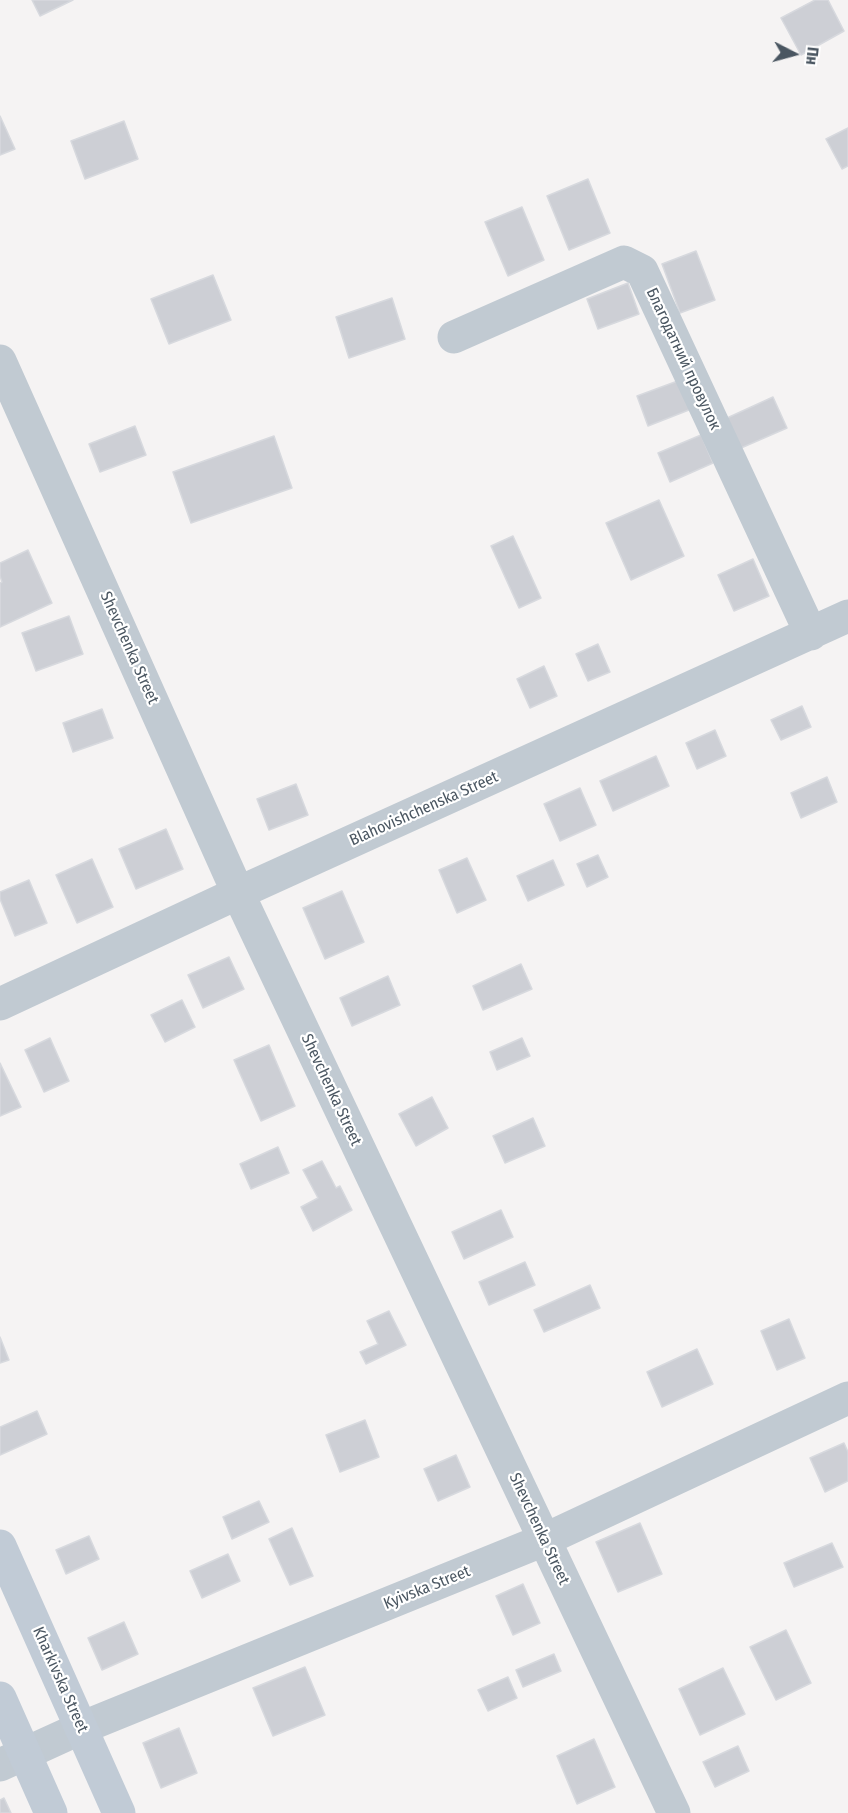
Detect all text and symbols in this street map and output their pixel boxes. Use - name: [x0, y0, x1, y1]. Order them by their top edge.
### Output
- north arrow: [764, 24, 824, 84]
- text: Пн: [802, 46, 823, 66]
- street label: Благодатний провулок: [642, 285, 724, 433]
- street label: Shevchenka Street: [96, 589, 162, 707]
- street label: Blahovishchenska Street: [347, 768, 501, 850]
- street label: Shevchenka Street: [297, 1031, 365, 1149]
- street label: Shevchenka Street: [505, 1470, 573, 1588]
- street label: Kyivska Street: [381, 1562, 473, 1614]
- street label: Kharkivska Street: [28, 1624, 92, 1736]

